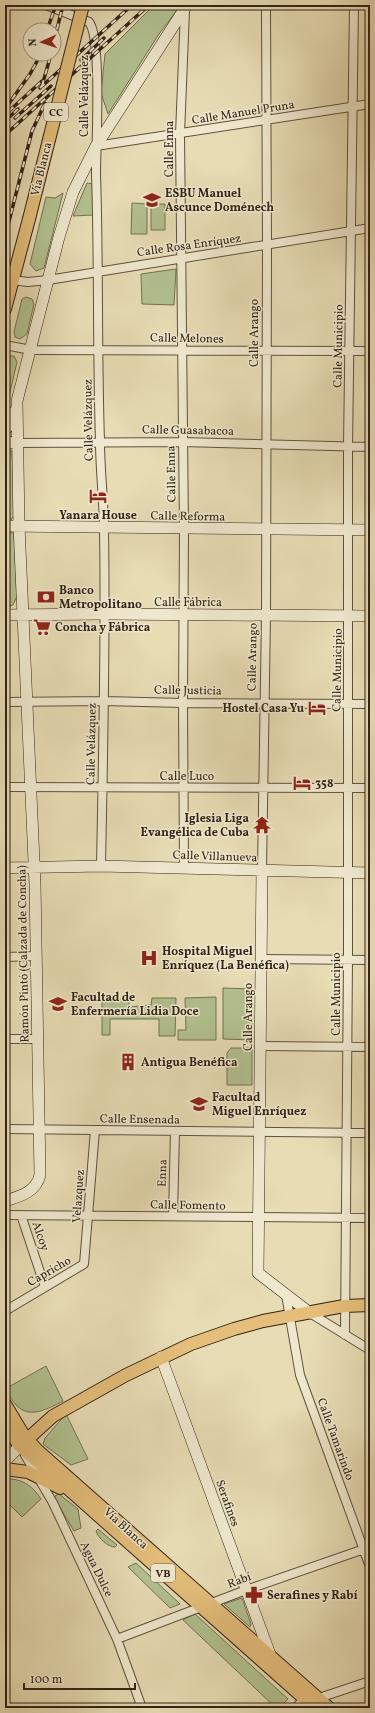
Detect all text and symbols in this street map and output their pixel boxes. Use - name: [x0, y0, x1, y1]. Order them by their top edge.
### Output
- north arrow: [22, 22, 62, 62]
- text: N: [26, 38, 41, 47]
- street label: Calle Velázquez: [77, 55, 93, 137]
- street label: Calle Manuel Pruna: [191, 97, 296, 129]
- road number: CC: [44, 103, 68, 121]
- street label: Calle Enna: [162, 121, 178, 177]
- street label: Vía Blanca: [28, 141, 56, 198]
- place label: ESBU Manuel Ascunce Doménech: [165, 186, 274, 216]
- school or university icon: ESBU Manuel Ascunce Doménech: [142, 190, 162, 210]
- street label: Calle Rosa Enríquez: [136, 231, 242, 261]
- street label: Calle Arango: [247, 299, 263, 367]
- street label: Calle Municipio: [330, 304, 348, 388]
- street label: Calle Melones: [150, 330, 224, 348]
- street label: Calle Velázquez: [80, 379, 98, 461]
- street label: Calle Guasabacoa: [142, 422, 234, 440]
- street label: Calle Enna: [164, 446, 180, 502]
- hotel icon: Yanara House: [88, 486, 108, 506]
- place label: Yanara House: [59, 508, 137, 524]
- street label: Calle Reforma: [150, 508, 226, 526]
- place label: Banco Metropolitano: [59, 583, 142, 613]
- bank icon: Banco Metropolitano: [36, 587, 56, 607]
- street label: Calle Fábrica: [154, 595, 222, 611]
- supermarket icon: Concha y Fábrica: [32, 617, 52, 637]
- place label: Concha y Fábrica: [55, 620, 151, 636]
- street label: Calle Arango: [244, 623, 262, 691]
- street label: Calle Municipio: [329, 628, 347, 712]
- street label: Calle Justicia: [154, 682, 222, 700]
- hotel icon: Hostel Casa Yu: [307, 698, 327, 718]
- place label: Hostel Casa Yu: [222, 701, 305, 717]
- street label: Calle Velázquez: [83, 703, 101, 785]
- street label: Calle Luco: [160, 769, 214, 785]
- hotel icon: 358: [292, 773, 312, 793]
- place label: 358: [315, 776, 333, 792]
- place label: Iglesia Liga Evangélica de Cuba: [140, 811, 249, 841]
- temple icon: Iglesia Liga Evangélica de Cuba: [252, 815, 272, 835]
- street label: Calle Villanueva: [172, 848, 258, 866]
- street label: Ramón Pintó (Calzada de Concha): [14, 865, 34, 1043]
- place label: Hospital Miguel Enríquez (La Benéfica): [162, 944, 289, 974]
- hospital icon: Hospital Miguel Enríquez (La Benéfica): [139, 948, 159, 968]
- street label: Calle Municipio: [329, 952, 345, 1036]
- street label: Calle Arango: [241, 983, 257, 1051]
- place label: Facultad de Enfermería Lidia Doce: [71, 990, 199, 1020]
- school or university icon: Facultad de Enfermería Lidia Doce: [48, 994, 68, 1014]
- building icon: Antigua Benéfica: [118, 1052, 138, 1072]
- place label: Antigua Benéfica: [141, 1055, 238, 1071]
- place label: Facultad Miguel Enríquez: [212, 1090, 306, 1120]
- school or university icon: Facultad Miguel Enríquez: [189, 1094, 209, 1114]
- street label: Calle Ensenada: [100, 1111, 180, 1129]
- street label: Enna: [155, 1159, 171, 1187]
- street label: Velazquez: [69, 1169, 89, 1223]
- street label: Calle Fomento: [150, 1197, 226, 1215]
- street label: Alcoy: [28, 1219, 53, 1254]
- street label: Capricho: [25, 1253, 74, 1291]
- street label: Calle Tamarindo: [313, 1396, 357, 1483]
- street label: Serafines: [211, 1478, 243, 1529]
- street label: Vía Blanca: [100, 1504, 151, 1553]
- street label: Agua Dulce: [76, 1539, 117, 1600]
- road number: VB: [151, 1564, 175, 1582]
- street label: Rabí: [225, 1569, 254, 1593]
- pharmacy icon: Serafines y Rabí: [244, 1585, 264, 1605]
- place label: Serafines y Rabí: [267, 1588, 358, 1604]
- scale bar: [24, 1665, 135, 1691]
- text: 100 m: [30, 1672, 63, 1688]

